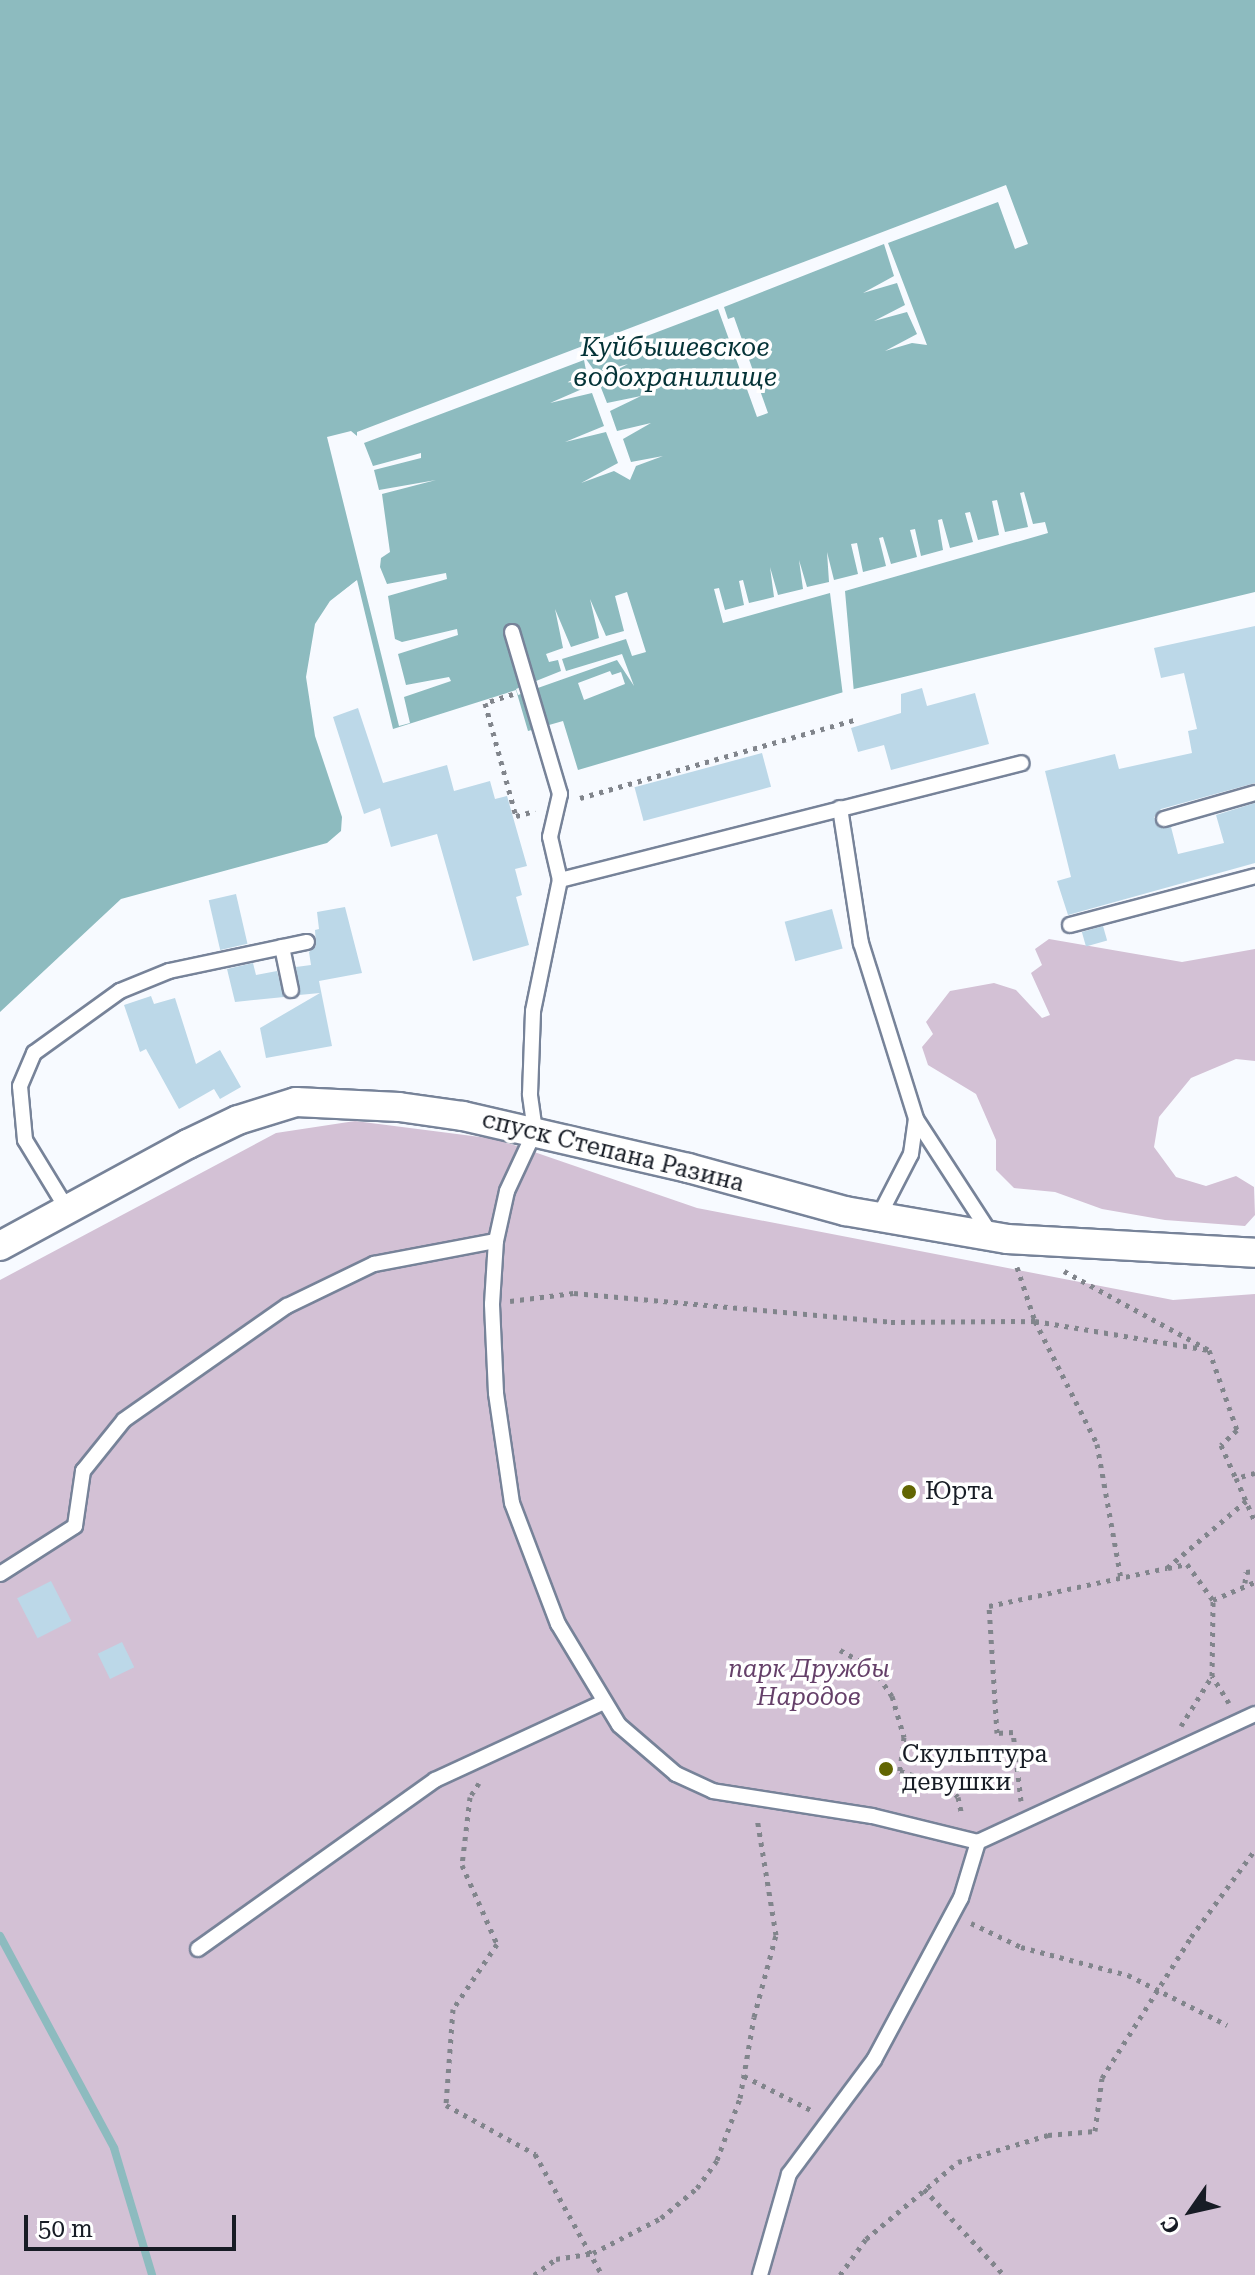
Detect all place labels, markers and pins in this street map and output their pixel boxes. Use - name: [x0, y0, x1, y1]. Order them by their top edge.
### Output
- place label: Юрта: [925, 1478, 993, 1506]
- marker: Юрта: [900, 1483, 918, 1501]
- place label: Скульптура девушки: [902, 1741, 1048, 1797]
- marker: Скульптура девушки: [877, 1760, 895, 1778]

